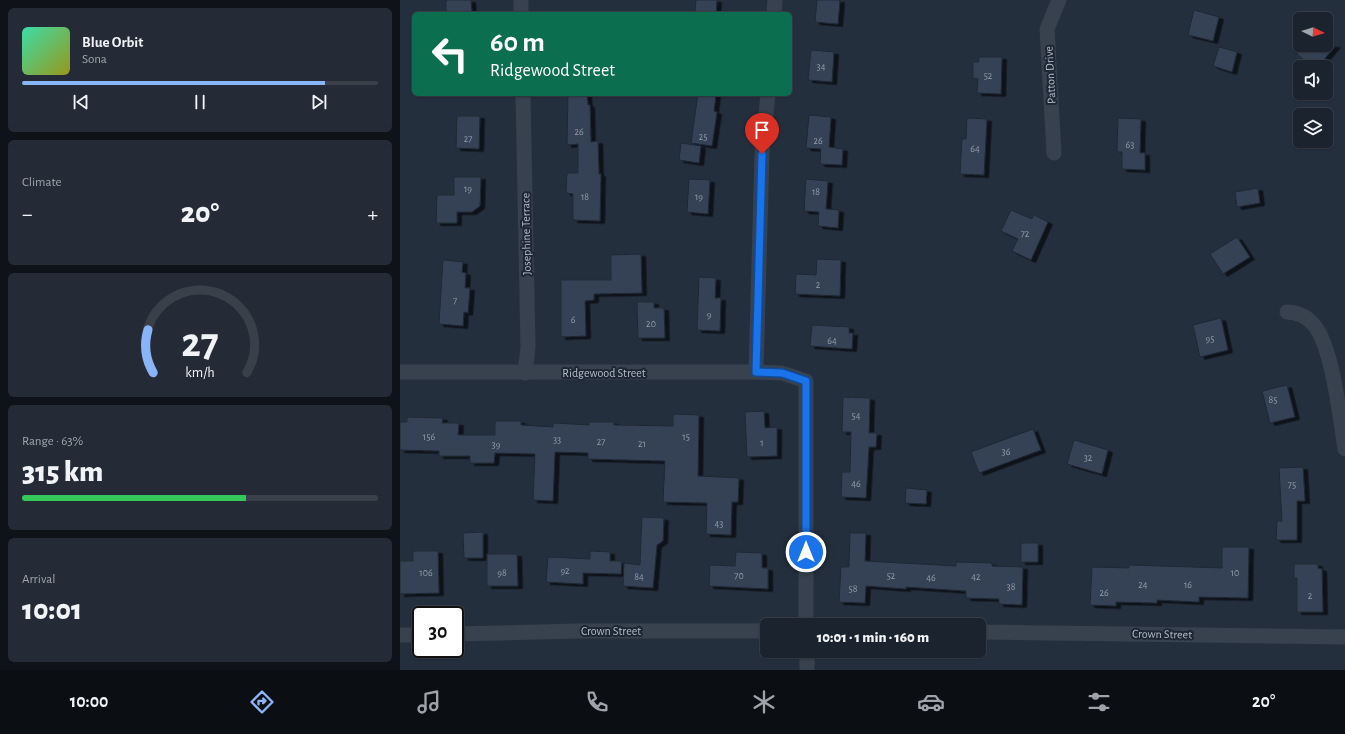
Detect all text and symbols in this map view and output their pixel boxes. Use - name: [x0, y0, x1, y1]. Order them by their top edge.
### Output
- north arrow: [1293, 12, 1333, 52]
- map controls: [1293, 12, 1333, 148]
- icon: left: [424, 28, 476, 80]
- text: 60 m: [490, 29, 545, 57]
- text: Blue Orbit: [82, 35, 143, 50]
- street label: Patton Drive: [1042, 46, 1058, 104]
- text: Sona: [82, 53, 107, 66]
- button: sound: [1293, 60, 1333, 100]
- text: Ridgewood Street: [490, 62, 615, 80]
- house number: 34: [817, 62, 826, 72]
- house number: 52: [984, 71, 993, 81]
- icon: previous: [70, 91, 92, 113]
- icon: pause: [189, 91, 211, 113]
- icon: next: [308, 91, 330, 113]
- button: layers: [1293, 108, 1333, 148]
- pin: [745, 113, 779, 154]
- icon: arrive: [751, 119, 773, 141]
- house number: 26: [574, 127, 584, 137]
- house number: 25: [699, 132, 707, 142]
- house number: 27: [464, 134, 472, 144]
- house number: 26: [813, 136, 823, 146]
- house number: 63: [1126, 140, 1134, 150]
- house number: 64: [970, 144, 980, 154]
- text: Climate: [22, 176, 61, 189]
- house number: 19: [464, 184, 472, 194]
- house number: 18: [812, 187, 820, 197]
- house number: 18: [581, 192, 589, 202]
- house number: 19: [695, 192, 703, 202]
- street label: Josephine Terrace: [519, 193, 533, 275]
- text: 20°: [181, 198, 219, 228]
- text: −: [22, 203, 33, 225]
- text: +: [367, 203, 378, 225]
- house number: 72: [1021, 229, 1030, 239]
- house number: 2: [816, 280, 821, 290]
- house number: 7: [453, 296, 457, 306]
- house number: 9: [707, 310, 712, 320]
- house number: 6: [571, 315, 576, 325]
- house number: 20: [646, 319, 656, 329]
- text: 27: [181, 323, 219, 364]
- house number: 95: [1206, 334, 1214, 344]
- house number: 64: [827, 336, 837, 346]
- text: km/h: [185, 366, 215, 380]
- street label: Ridgewood Street: [562, 367, 646, 379]
- house number: 85: [1269, 395, 1277, 405]
- house number: 54: [852, 411, 861, 421]
- house number: 156: [423, 432, 435, 442]
- house number: 15: [682, 432, 690, 442]
- text: Range · 63%: [22, 435, 83, 448]
- house number: 33: [553, 435, 561, 445]
- house number: 27: [597, 437, 605, 447]
- house number: 1: [760, 438, 764, 448]
- house number: 21: [638, 439, 646, 449]
- house number: 39: [492, 440, 501, 450]
- house number: 36: [1002, 447, 1011, 457]
- house number: 32: [1084, 453, 1093, 463]
- text: 315 km: [22, 457, 103, 487]
- house number: 46: [851, 479, 861, 489]
- house number: 75: [1288, 480, 1296, 490]
- house number: 43: [715, 519, 723, 529]
- position arrow: [785, 531, 827, 573]
- house number: 92: [560, 566, 570, 576]
- house number: 106: [419, 568, 433, 578]
- house number: 98: [497, 568, 507, 578]
- house number: 10: [1231, 568, 1239, 578]
- house number: 70: [734, 571, 744, 581]
- house number: 52: [887, 571, 896, 581]
- house number: 84: [634, 572, 644, 582]
- house number: 42: [971, 572, 981, 582]
- text: Arrival: [22, 573, 55, 586]
- house number: 46: [926, 573, 936, 583]
- house number: 24: [1138, 580, 1148, 590]
- house number: 16: [1184, 580, 1192, 590]
- house number: 38: [1007, 582, 1016, 592]
- house number: 58: [849, 584, 858, 594]
- house number: 26: [1099, 588, 1109, 598]
- house number: 2: [1308, 591, 1313, 601]
- text: 10:01: [22, 595, 82, 625]
- speed limit sign: 30: [412, 606, 464, 658]
- street label: Crown Street: [581, 625, 641, 637]
- street label: Crown Street: [1132, 627, 1192, 641]
- text: 10:01 · 1 min · 160 m: [817, 630, 929, 645]
- icon: directions: [248, 688, 276, 716]
- icon: music: [415, 688, 443, 716]
- icon: phone: [583, 688, 611, 716]
- icon: climate: [750, 688, 778, 716]
- icon: car: [917, 688, 945, 716]
- icon: filters: [1085, 688, 1113, 716]
- text: 10:00: [70, 693, 108, 711]
- text: 20°: [1252, 693, 1275, 711]

